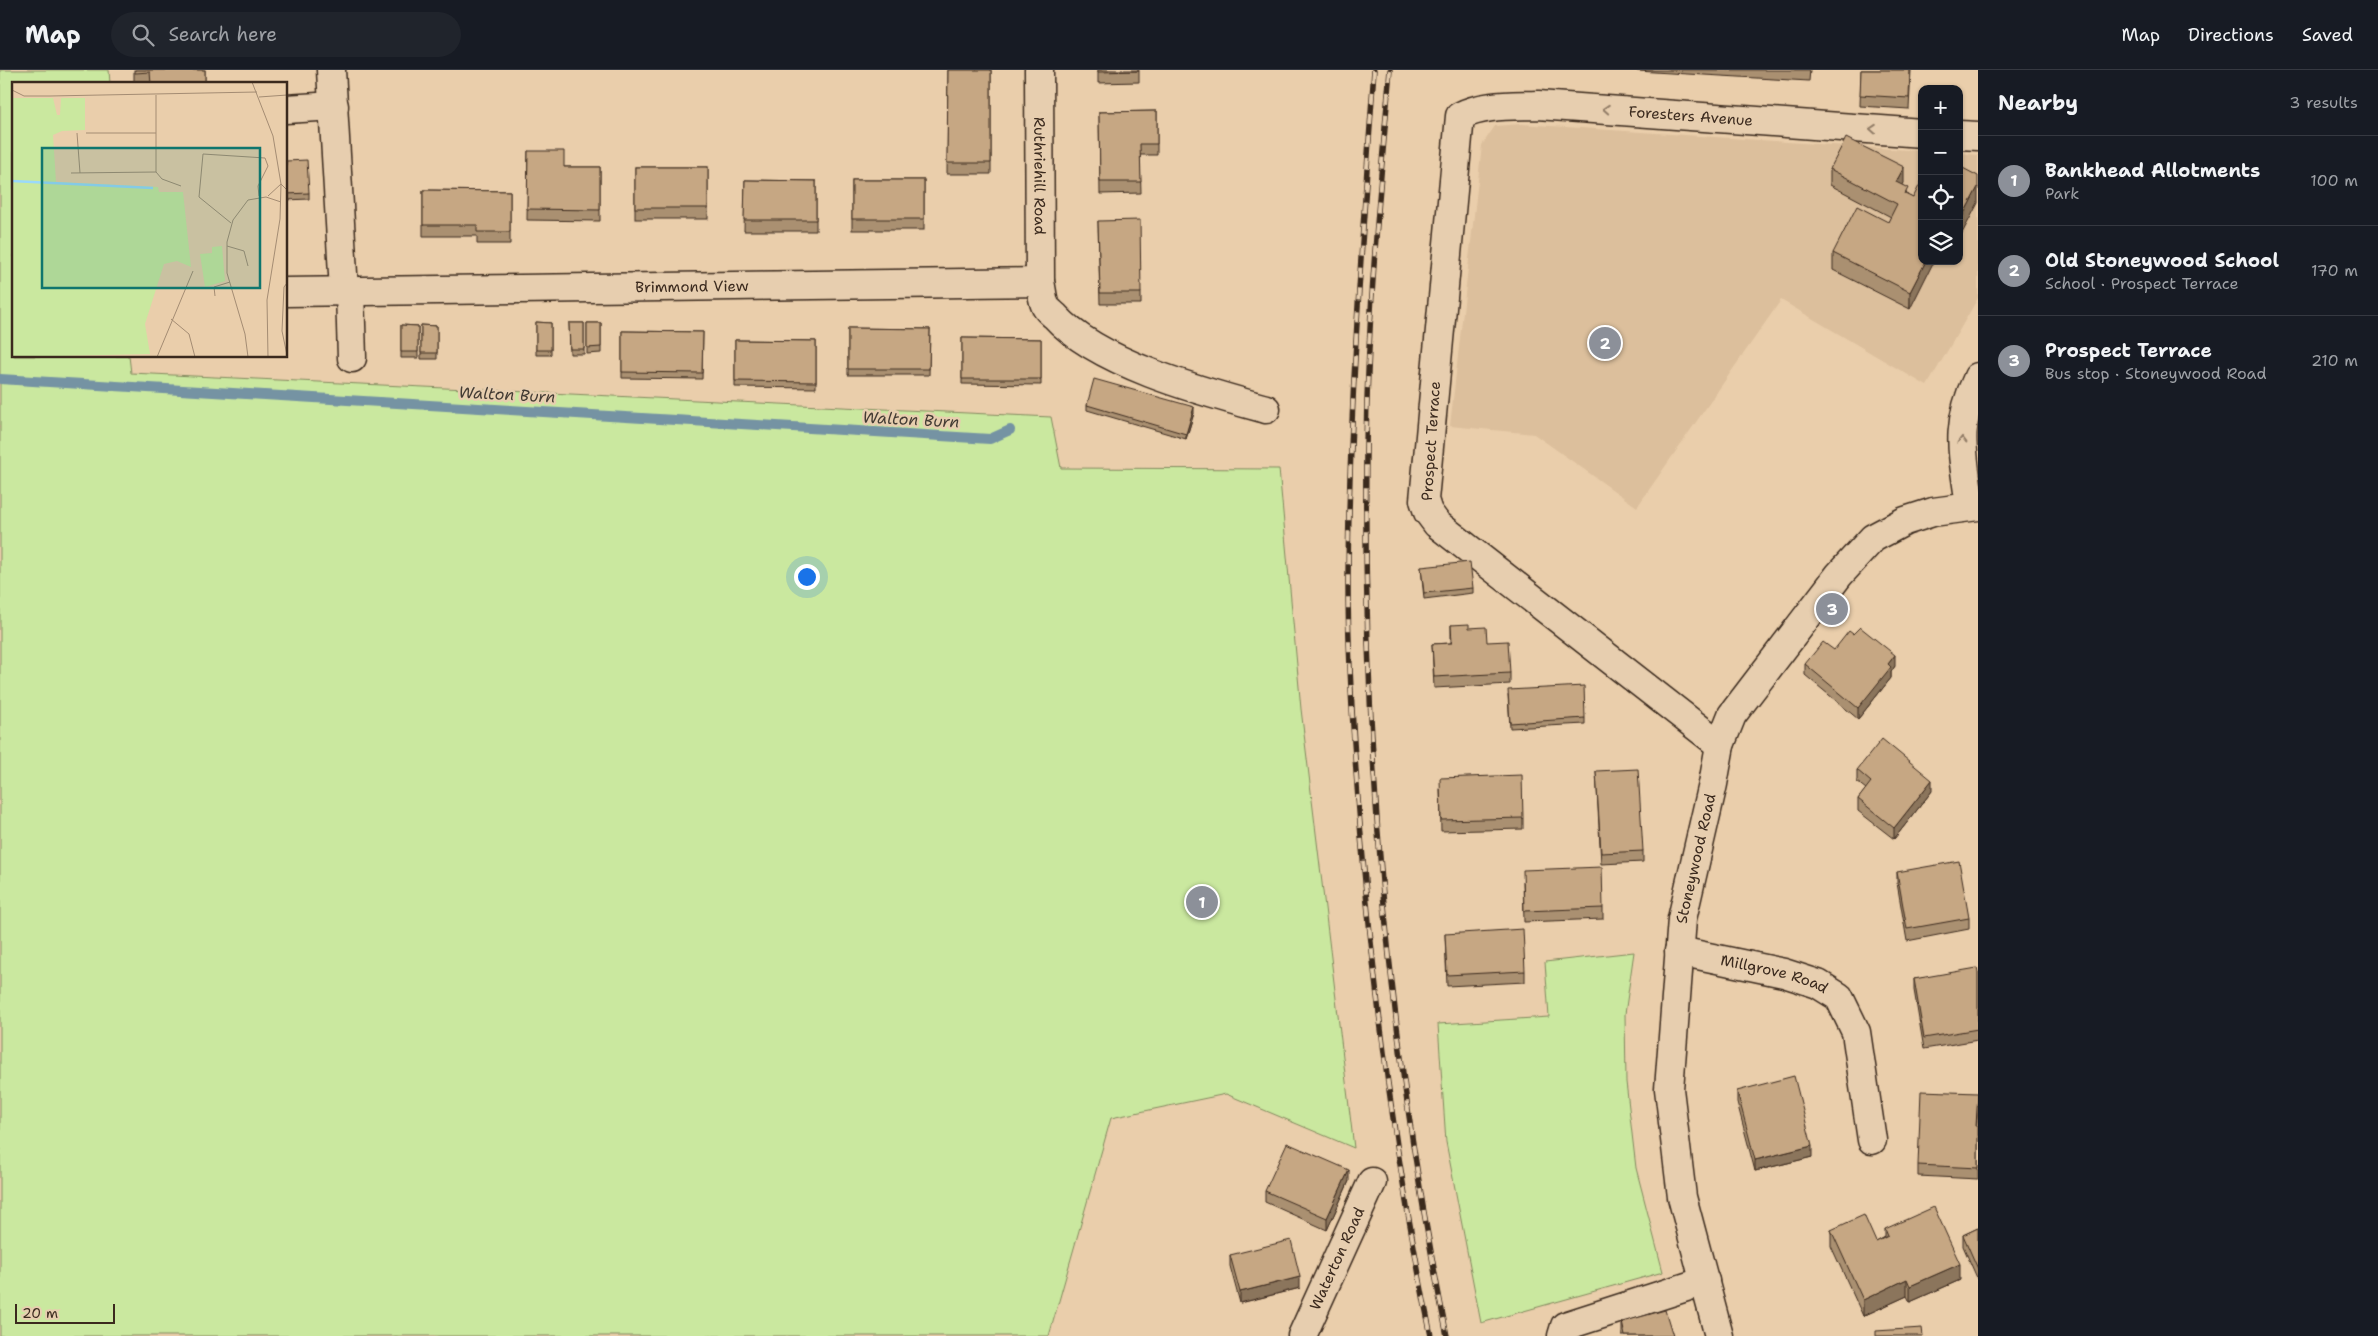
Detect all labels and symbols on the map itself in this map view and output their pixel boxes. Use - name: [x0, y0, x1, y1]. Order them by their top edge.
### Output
- inset map: [12, 82, 288, 358]
- street label: Foresters Avenue: [1628, 102, 1754, 131]
- one-way arrow: [1602, 104, 1610, 115]
- street label: Ruthriehill Road: [1029, 117, 1050, 236]
- one-way arrow: [1869, 124, 1877, 135]
- street label: Brimmond View: [635, 276, 749, 297]
- pin: 2: [1589, 324, 1621, 362]
- street label: Prospect Terrace: [1417, 380, 1445, 502]
- water label: Walton Burn: [458, 381, 556, 408]
- water label: Walton Burn: [862, 406, 960, 433]
- one-way arrow: [1957, 436, 1967, 444]
- your location: [794, 564, 820, 590]
- pin: 3: [1816, 590, 1848, 628]
- street label: Stoneywood Road: [1672, 791, 1721, 924]
- pin: 1: [1186, 883, 1218, 921]
- street label: Millgrove Road: [1719, 950, 1832, 998]
- street label: Waterton Road: [1305, 1203, 1369, 1313]
- scale bar: [15, 1301, 115, 1324]

